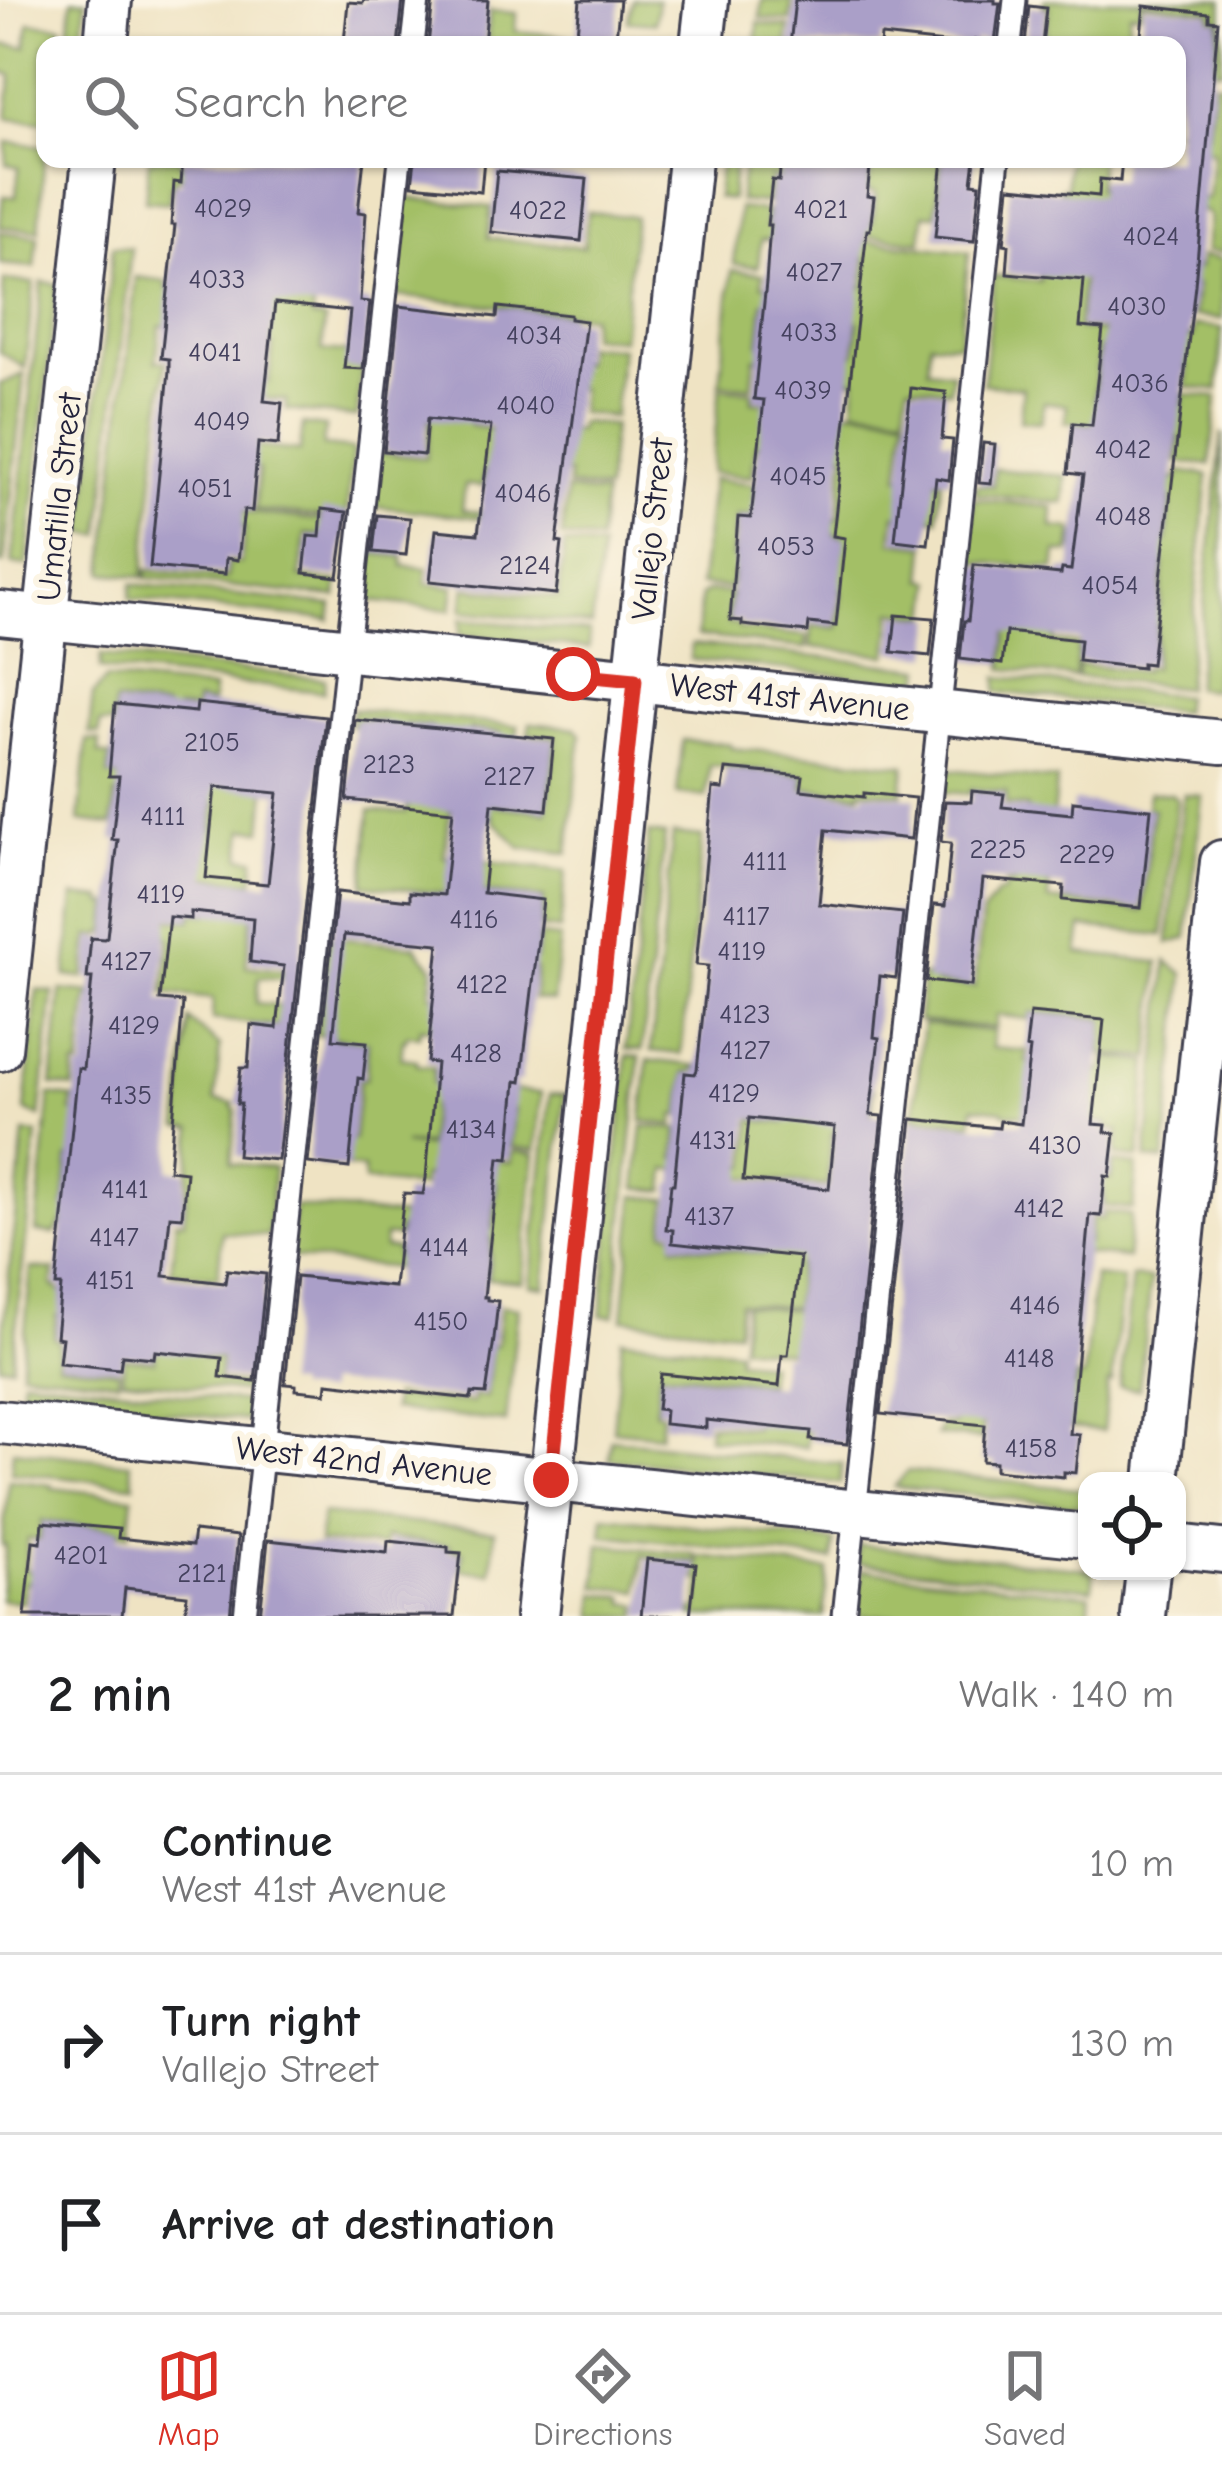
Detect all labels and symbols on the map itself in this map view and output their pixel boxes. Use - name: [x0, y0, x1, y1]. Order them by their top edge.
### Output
- house number: 4029: [194, 193, 252, 224]
- house number: 4021: [794, 194, 848, 225]
- house number: 4022: [509, 195, 567, 226]
- house number: 4024: [1123, 221, 1179, 252]
- house number: 4027: [786, 257, 842, 288]
- house number: 4033: [189, 264, 245, 295]
- house number: 4030: [1107, 291, 1167, 322]
- house number: 4033: [781, 317, 837, 348]
- house number: 4034: [506, 320, 562, 351]
- house number: 4041: [188, 337, 242, 368]
- house number: 4036: [1111, 368, 1169, 399]
- house number: 4039: [774, 375, 832, 406]
- street label: Umatilla Street: [29, 390, 89, 603]
- house number: 4040: [496, 390, 556, 421]
- house number: 4049: [194, 406, 250, 437]
- house number: 4042: [1095, 434, 1151, 465]
- street label: Vallejo Street: [624, 435, 681, 622]
- house number: 4045: [769, 461, 827, 492]
- house number: 4051: [178, 473, 232, 504]
- house number: 4046: [494, 478, 552, 509]
- house number: 4048: [1095, 501, 1151, 532]
- house number: 4053: [757, 531, 815, 562]
- house number: 2124: [499, 550, 551, 581]
- house number: 4054: [1081, 570, 1139, 601]
- route start: [546, 647, 600, 701]
- street label: West 41st Avenue: [668, 666, 912, 728]
- house number: 2105: [184, 727, 240, 758]
- house number: 2123: [363, 749, 415, 780]
- house number: 2127: [483, 761, 535, 792]
- house number: 4111: [140, 801, 186, 832]
- house number: 2225: [970, 834, 1027, 865]
- house number: 2229: [1059, 839, 1115, 870]
- house number: 4111: [742, 846, 788, 877]
- house number: 4119: [137, 879, 185, 910]
- house number: 4117: [722, 901, 770, 932]
- house number: 4116: [449, 904, 499, 935]
- house number: 4119: [718, 936, 766, 967]
- house number: 4127: [101, 946, 152, 977]
- house number: 4122: [456, 969, 508, 1000]
- house number: 4123: [719, 999, 771, 1030]
- house number: 4129: [108, 1010, 160, 1041]
- house number: 4127: [720, 1035, 771, 1066]
- house number: 4128: [450, 1038, 502, 1069]
- house number: 4129: [708, 1078, 760, 1109]
- house number: 4135: [100, 1080, 152, 1111]
- house number: 4134: [446, 1114, 496, 1145]
- house number: 4131: [689, 1125, 737, 1156]
- house number: 4130: [1028, 1130, 1082, 1161]
- house number: 4141: [101, 1174, 149, 1205]
- house number: 4142: [1014, 1193, 1064, 1224]
- house number: 4137: [684, 1201, 734, 1232]
- house number: 4147: [89, 1222, 139, 1253]
- house number: 4144: [419, 1232, 469, 1263]
- house number: 4151: [85, 1265, 135, 1296]
- house number: 4146: [1009, 1290, 1061, 1321]
- house number: 4150: [414, 1306, 468, 1337]
- house number: 4148: [1004, 1343, 1054, 1374]
- street label: West 42nd Avenue: [234, 1429, 494, 1493]
- house number: 4158: [1005, 1433, 1057, 1464]
- route end: [524, 1453, 578, 1507]
- house number: 4201: [54, 1540, 108, 1571]
- house number: 2121: [177, 1558, 227, 1589]

